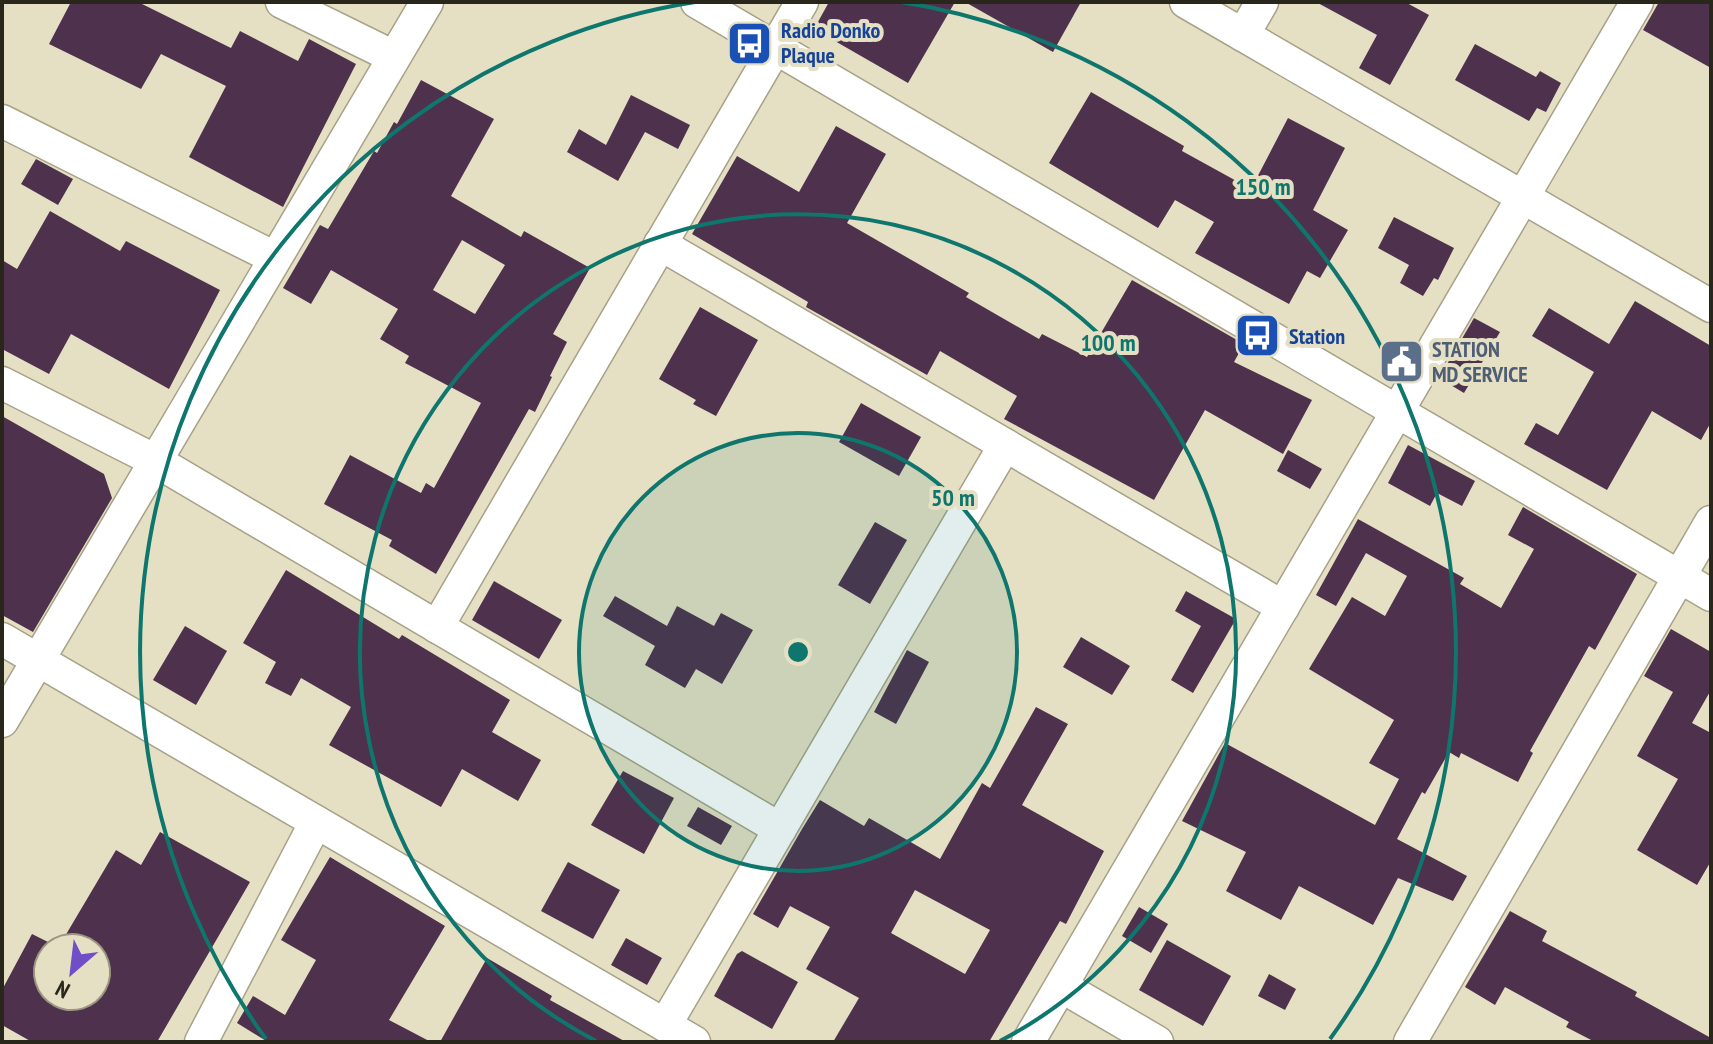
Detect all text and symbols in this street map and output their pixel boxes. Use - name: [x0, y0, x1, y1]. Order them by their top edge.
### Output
- place label: Radio Donko Plaque: [781, 16, 880, 69]
- bus stop icon: Radio Donko Plaque: [726, 19, 774, 67]
- text: 150 m: [1235, 171, 1291, 202]
- bus stop icon: Station: [1234, 312, 1282, 360]
- place label: Station: [1289, 322, 1345, 350]
- text: 100 m: [1080, 327, 1136, 358]
- place label: STATION MD SERVICE: [1432, 335, 1528, 388]
- public building icon: STATION MD SERVICE: [1377, 338, 1425, 386]
- text: 50 m: [931, 482, 975, 513]
- centre of rings: [784, 638, 812, 666]
- north arrow: [32, 932, 112, 1012]
- text: N: [51, 975, 74, 1005]

